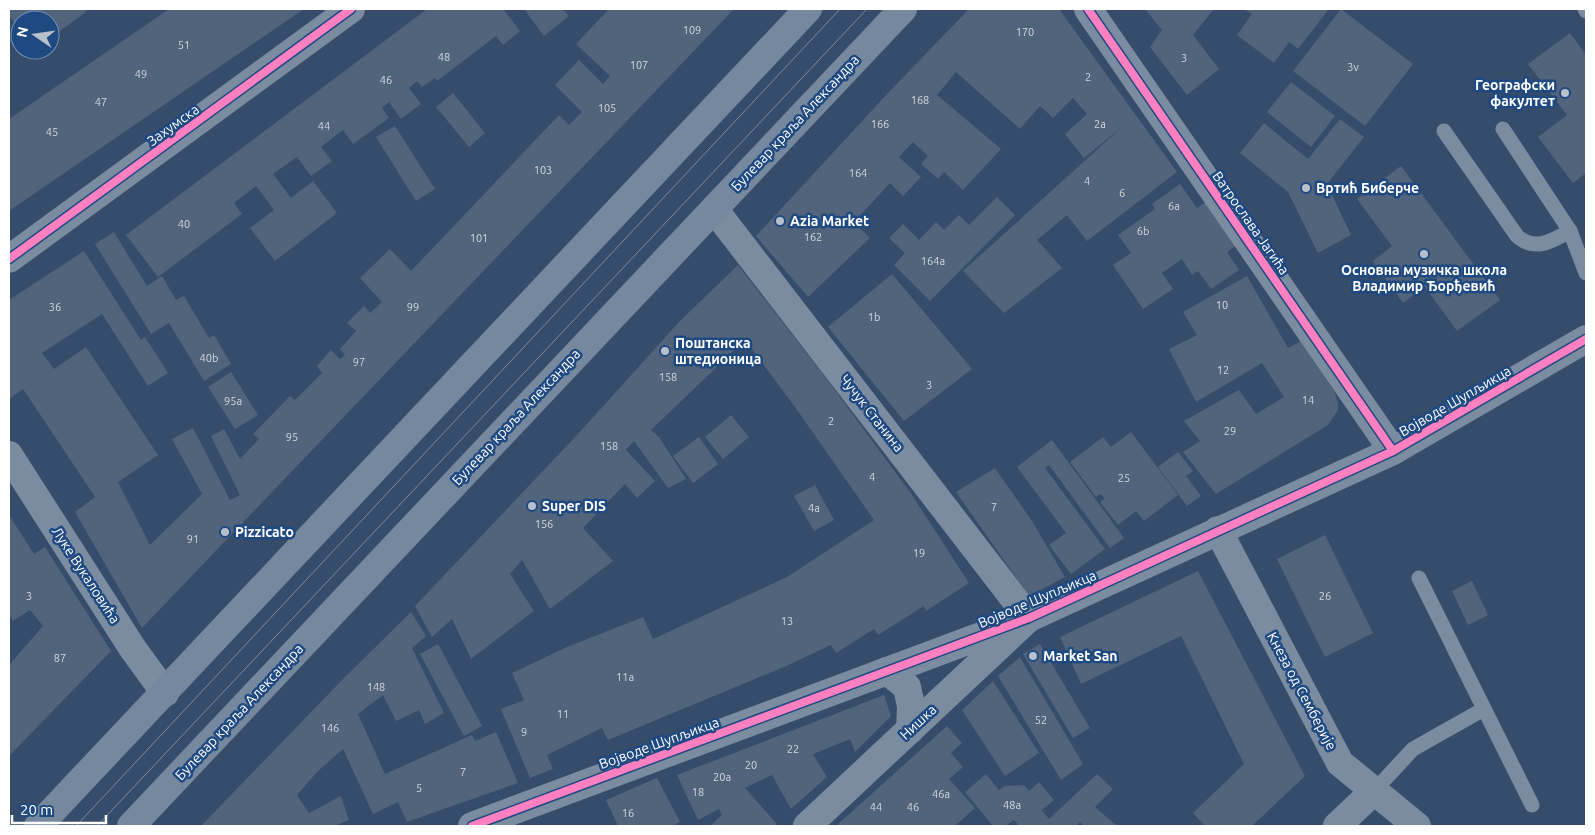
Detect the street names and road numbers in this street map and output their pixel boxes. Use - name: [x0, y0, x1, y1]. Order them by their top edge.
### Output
- street label: Булевар краља Александра: [728, 52, 862, 194]
- street label: Захумска: [144, 101, 202, 149]
- street label: Ватрослава Јагића: [1209, 168, 1293, 278]
- street label: Булевар краља Александра: [449, 346, 583, 488]
- street label: Војводе Шупљикца: [1396, 362, 1514, 440]
- street label: Чучук Станина: [837, 371, 907, 455]
- street label: Луке Вукаловића: [49, 524, 123, 626]
- street label: Војводе Шупљикца: [976, 567, 1098, 631]
- street label: Кнеза од Семберије: [1264, 629, 1340, 753]
- street label: Булевар краља Александра: [172, 641, 306, 783]
- street label: Нишка: [897, 701, 939, 743]
- street label: Војводе Шупљикца: [597, 714, 721, 772]

